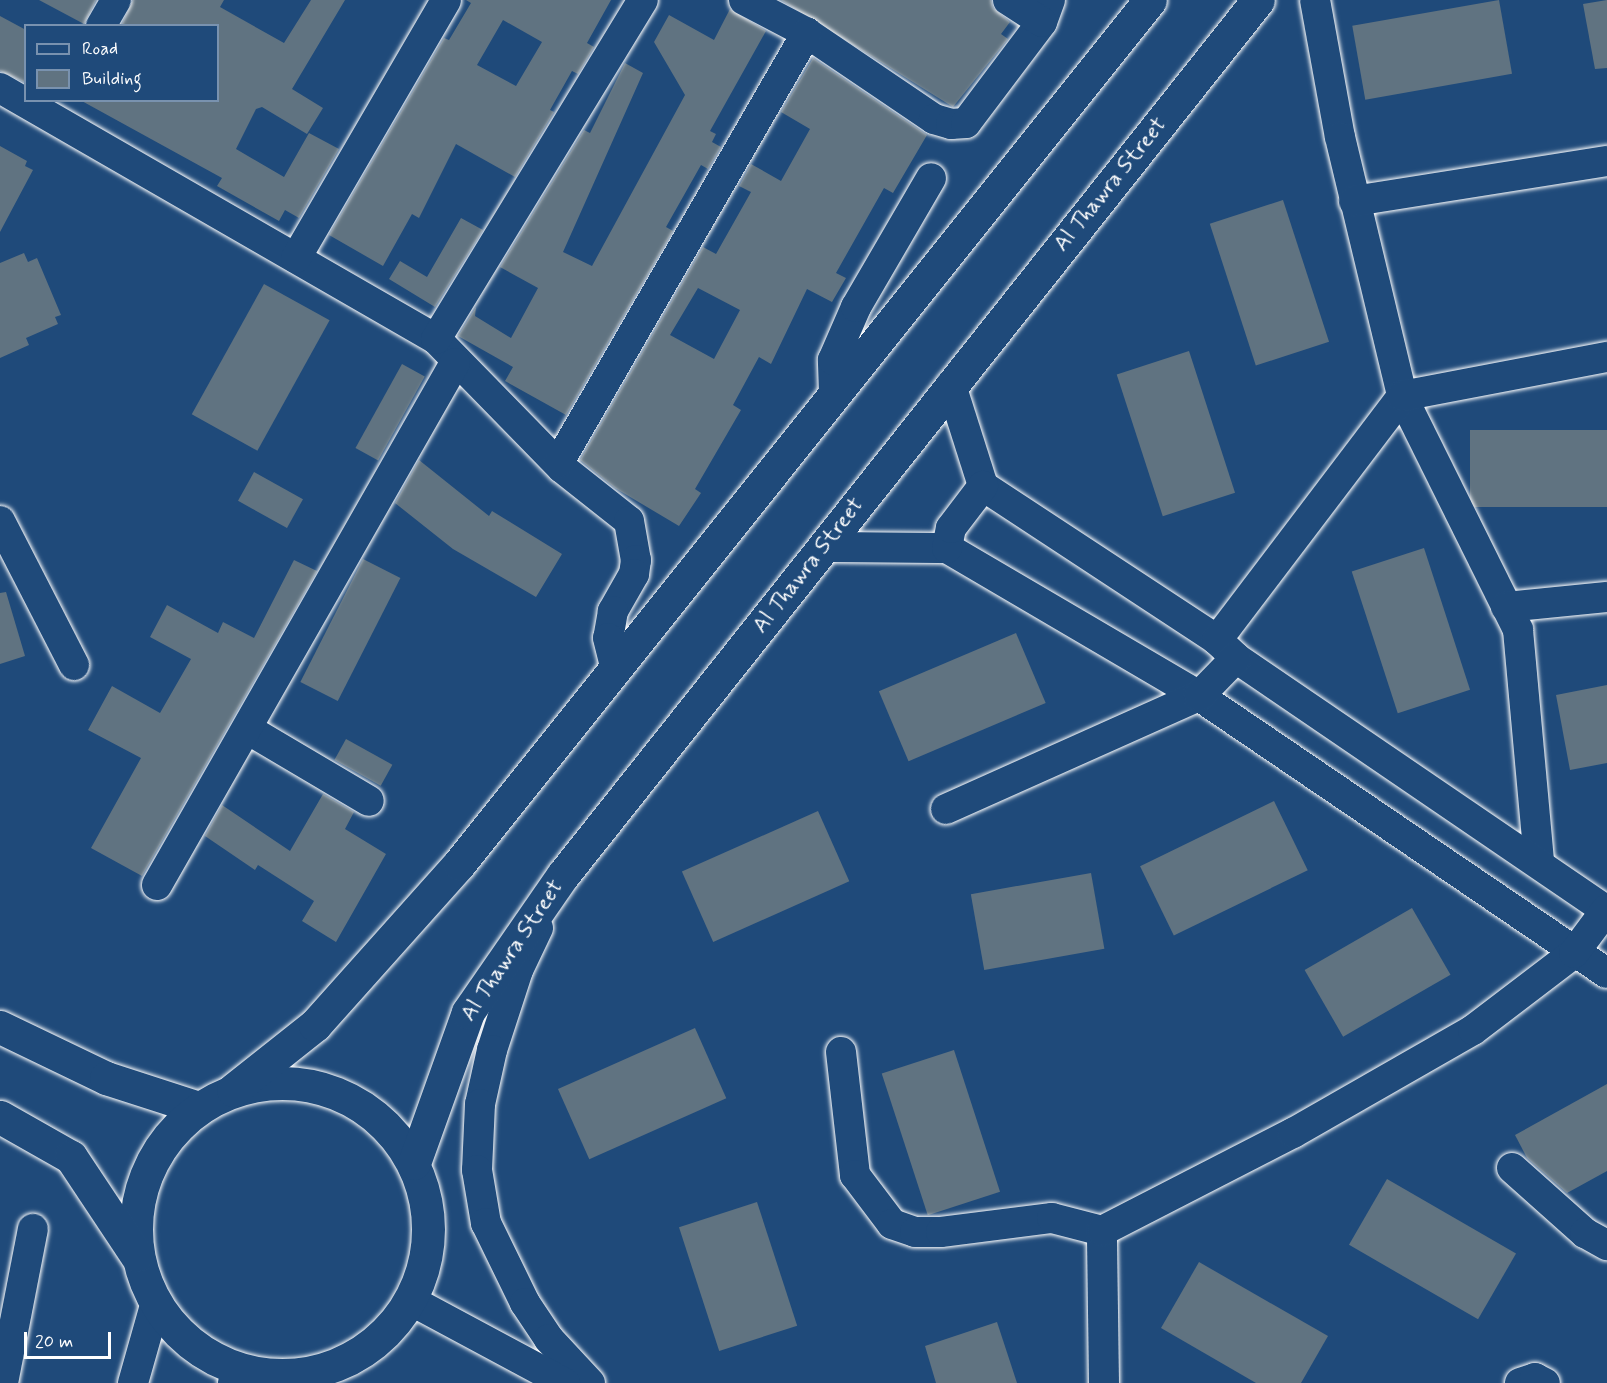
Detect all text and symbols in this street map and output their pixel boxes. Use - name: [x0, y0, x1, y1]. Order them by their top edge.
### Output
- legend: [24, 24, 219, 102]
- text: Road: [82, 37, 118, 61]
- text: Building: [82, 67, 142, 91]
- street label: Al Thawra Street: [1049, 112, 1173, 258]
- street label: Al Thawra Street: [748, 493, 870, 639]
- street label: Al Thawra Street: [456, 875, 570, 1027]
- scale bar: [27, 1320, 114, 1358]
- text: 20 m: [35, 1330, 73, 1354]

